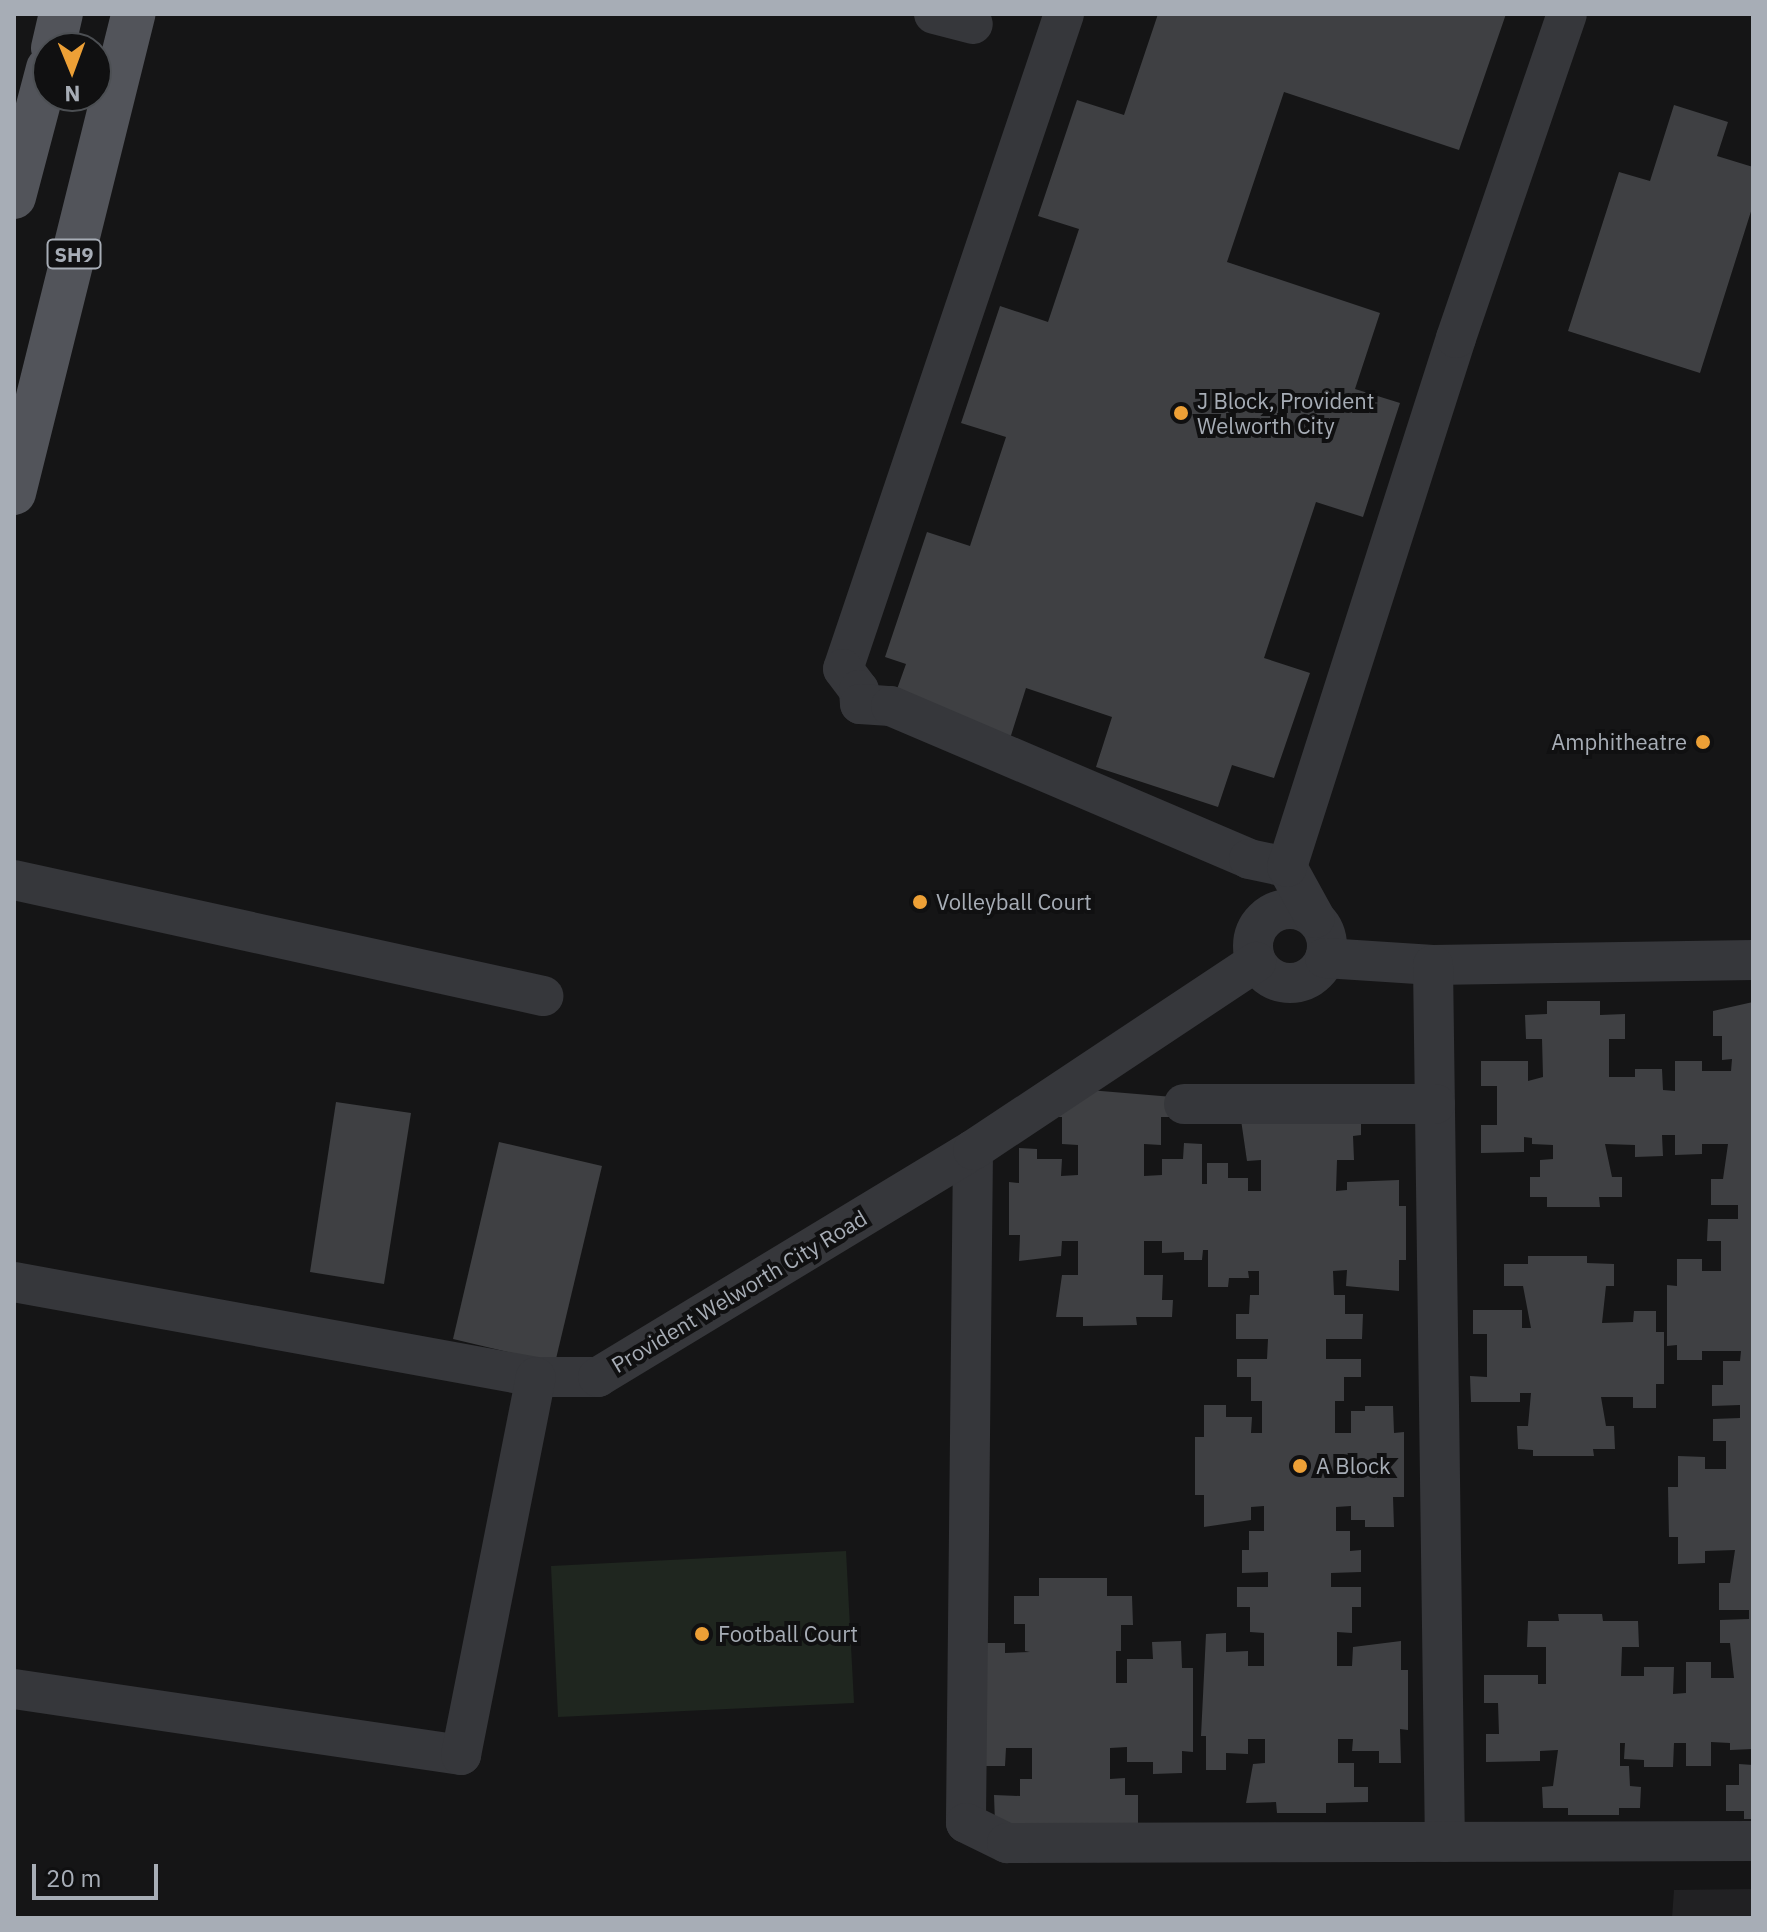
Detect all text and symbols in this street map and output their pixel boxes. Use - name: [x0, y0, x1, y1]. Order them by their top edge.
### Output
- north arrow: [32, 32, 112, 112]
- text: N: [64, 80, 81, 109]
- road number: SH9: [46, 238, 102, 270]
- place label: J Block, Provident Welworth City: [1197, 387, 1375, 438]
- marker: J Block, Provident Welworth City: [1172, 404, 1190, 422]
- place label: Amphitheatre: [1551, 729, 1687, 755]
- marker: Amphitheatre: [1694, 733, 1712, 751]
- place label: Volleyball Court: [936, 889, 1092, 915]
- marker: Volleyball Court: [911, 893, 929, 911]
- street label: Provident Welworth City Road: [606, 1204, 872, 1378]
- place label: A Block: [1316, 1453, 1391, 1479]
- marker: A Block: [1291, 1457, 1309, 1475]
- place label: Football Court: [718, 1621, 858, 1647]
- marker: Football Court: [693, 1625, 711, 1643]
- scale bar: [36, 1848, 162, 1898]
- text: 20 m: [46, 1862, 101, 1894]

